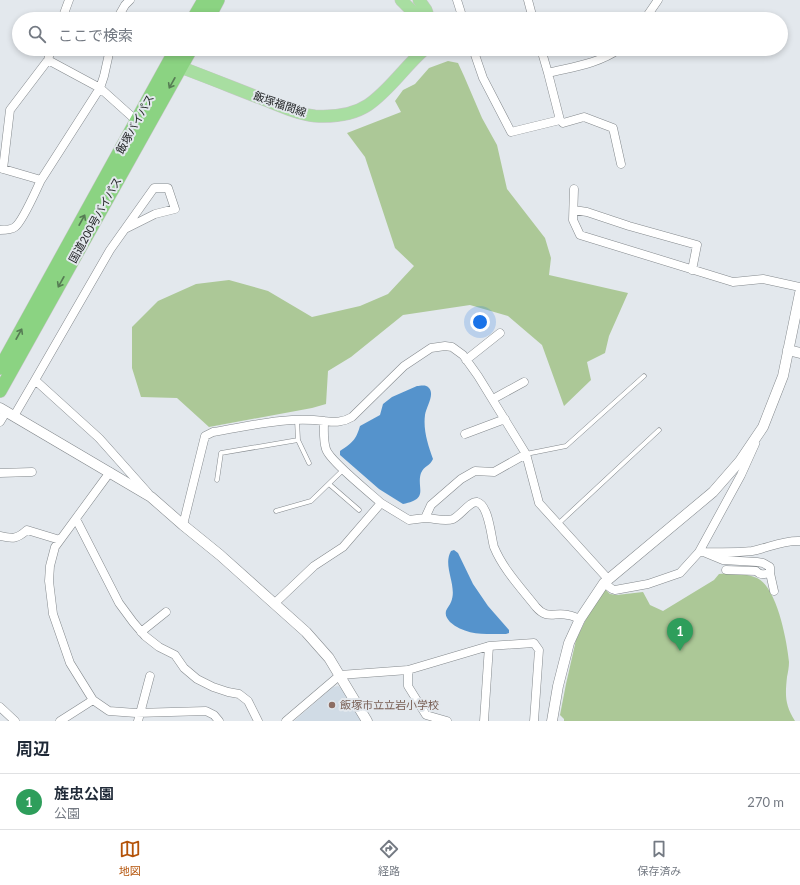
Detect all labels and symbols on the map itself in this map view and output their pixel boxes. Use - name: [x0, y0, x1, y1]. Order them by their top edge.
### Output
- one-way arrow: [167, 77, 175, 89]
- street label: 飯塚福間線: [252, 88, 308, 119]
- street label: 飯塚バイパス: [113, 92, 156, 156]
- street label: 国道200号バイパス: [66, 175, 123, 265]
- one-way arrow: [78, 214, 86, 226]
- one-way arrow: [56, 276, 64, 288]
- your location: [470, 312, 490, 332]
- one-way arrow: [15, 328, 23, 340]
- pin: 1: [667, 618, 693, 651]
- place label: 飯塚市立立岩小学校: [340, 698, 439, 711]
- marker: 飯塚市立立岩小学校: [327, 700, 337, 710]

